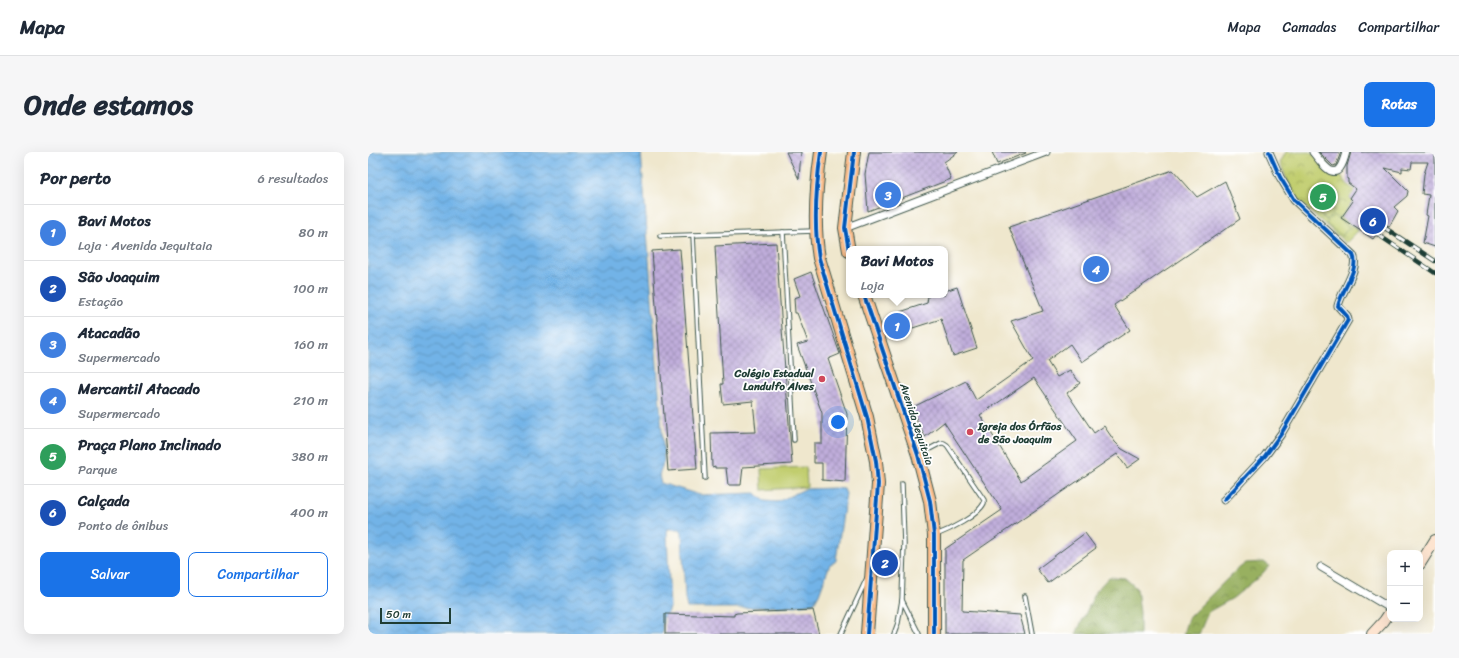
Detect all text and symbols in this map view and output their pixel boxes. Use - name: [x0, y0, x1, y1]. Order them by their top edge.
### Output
- text: Mapa: [20, 11, 65, 44]
- text: Mapa: [1228, 15, 1260, 40]
- text: Camadas: [1282, 15, 1336, 40]
- text: Compartilhar: [1358, 15, 1439, 40]
- text: Onde estamos: [24, 80, 193, 129]
- button: Rotas: [1364, 82, 1435, 127]
- text: Por perto: [40, 163, 111, 193]
- text: 6 resultados: [258, 167, 328, 190]
- pin: 3: [875, 180, 901, 210]
- pin: 5: [1310, 182, 1336, 212]
- pin: 6: [1360, 206, 1386, 236]
- text: Bavi Motos: [78, 208, 151, 234]
- text: 1: [50, 221, 56, 244]
- text: 80 m: [299, 221, 328, 244]
- text: Loja · Avenida Jequitaia: [78, 234, 212, 257]
- popup: [846, 246, 948, 298]
- text: Bavi Motos: [861, 248, 933, 274]
- pin: 4: [1083, 254, 1109, 284]
- text: São Joaquim: [78, 264, 160, 290]
- text: Loja: [861, 274, 884, 297]
- text: 2: [49, 277, 57, 300]
- text: 100 m: [293, 277, 328, 300]
- text: Estação: [78, 290, 123, 313]
- pin: 1: [884, 311, 910, 341]
- text: Atacadão: [78, 320, 140, 346]
- text: 3: [49, 333, 57, 356]
- text: 160 m: [293, 333, 328, 356]
- text: Supermercado: [78, 346, 160, 369]
- place label: Colégio Estadual Landulfo Alves: [734, 364, 815, 396]
- marker: Colégio Estadual Landulfo Alves: [817, 374, 827, 384]
- text: Mercantil Atacado: [78, 376, 200, 402]
- street label: Avenida Jequitaia: [894, 380, 939, 468]
- text: 4: [49, 389, 57, 412]
- text: 210 m: [293, 389, 328, 412]
- text: Supermercado: [78, 402, 160, 425]
- your location: [828, 412, 848, 432]
- place label: Igreja dos Órfãos de São Joaquim: [977, 417, 1062, 449]
- marker: Igreja dos Órfãos de São Joaquim: [965, 427, 975, 437]
- text: Praça Plano Inclinado: [78, 432, 221, 458]
- text: 5: [49, 445, 57, 468]
- text: 380 m: [291, 445, 328, 468]
- text: Parque: [78, 458, 117, 481]
- text: Calçada: [78, 488, 130, 514]
- text: 6: [49, 501, 57, 524]
- text: 400 m: [290, 501, 328, 524]
- text: Ponto de ônibus: [78, 514, 168, 537]
- pin: 2: [872, 548, 898, 578]
- map controls: [1387, 550, 1423, 622]
- button: +: [1387, 550, 1423, 586]
- button: Salvar: [40, 552, 180, 597]
- button: Compartilhar: [188, 552, 328, 597]
- button: −: [1387, 586, 1423, 622]
- text: 50 m: [386, 605, 411, 624]
- scale bar: [380, 606, 451, 625]

